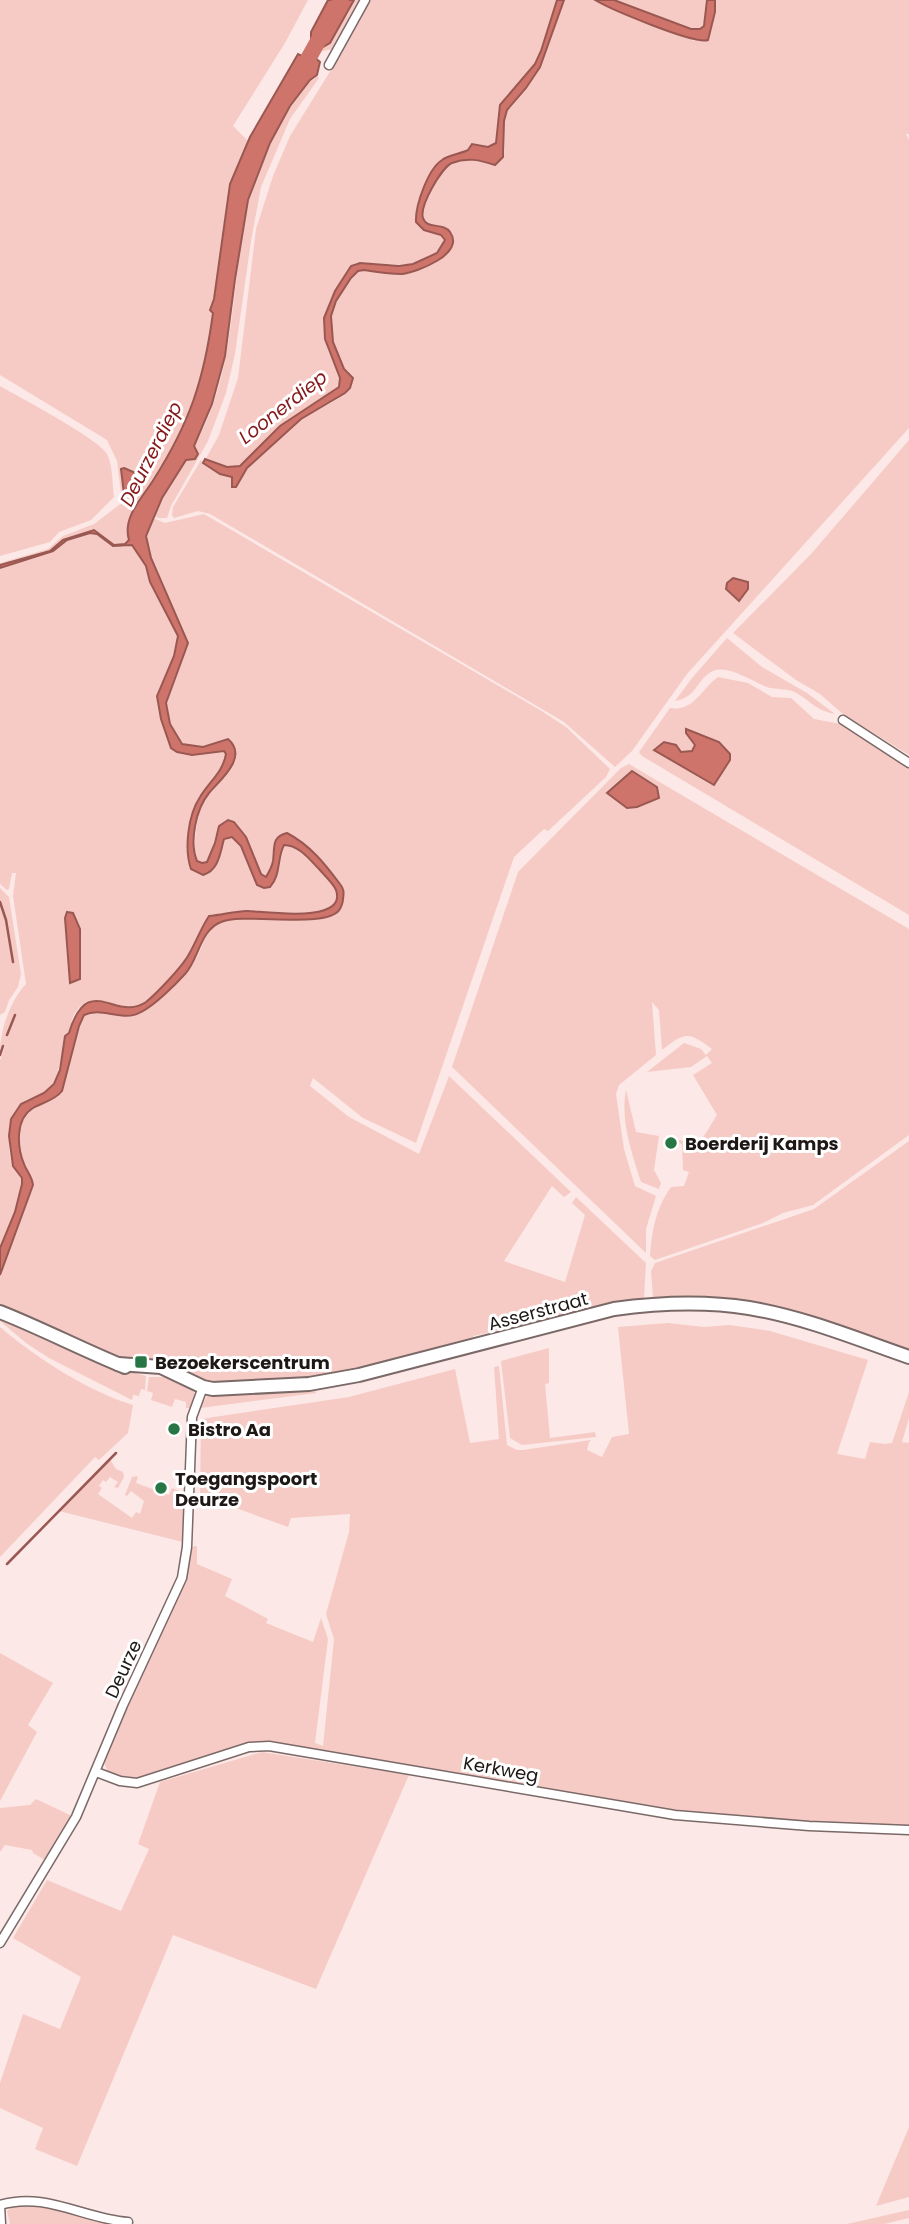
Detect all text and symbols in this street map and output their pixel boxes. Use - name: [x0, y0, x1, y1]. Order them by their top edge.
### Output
- water label: Loonerdiep: [233, 364, 333, 450]
- water label: Deurzerdiep: [113, 397, 189, 511]
- place label: Boerderij Kamps: [685, 1131, 839, 1156]
- marker: Boerderij Kamps: [663, 1135, 679, 1151]
- street label: Asserstraat: [485, 1286, 591, 1336]
- place label: Bezoekerscentrum: [155, 1350, 330, 1375]
- marker: Bezoekerscentrum: [133, 1354, 149, 1370]
- place label: Bistro Aa: [188, 1417, 271, 1442]
- marker: Bistro Aa: [166, 1421, 182, 1437]
- place label: Toegangspoort Deurze: [175, 1466, 317, 1512]
- marker: Toegangspoort Deurze: [153, 1480, 169, 1496]
- street label: Deurze: [99, 1636, 147, 1702]
- street label: Kerkweg: [461, 1750, 541, 1788]

